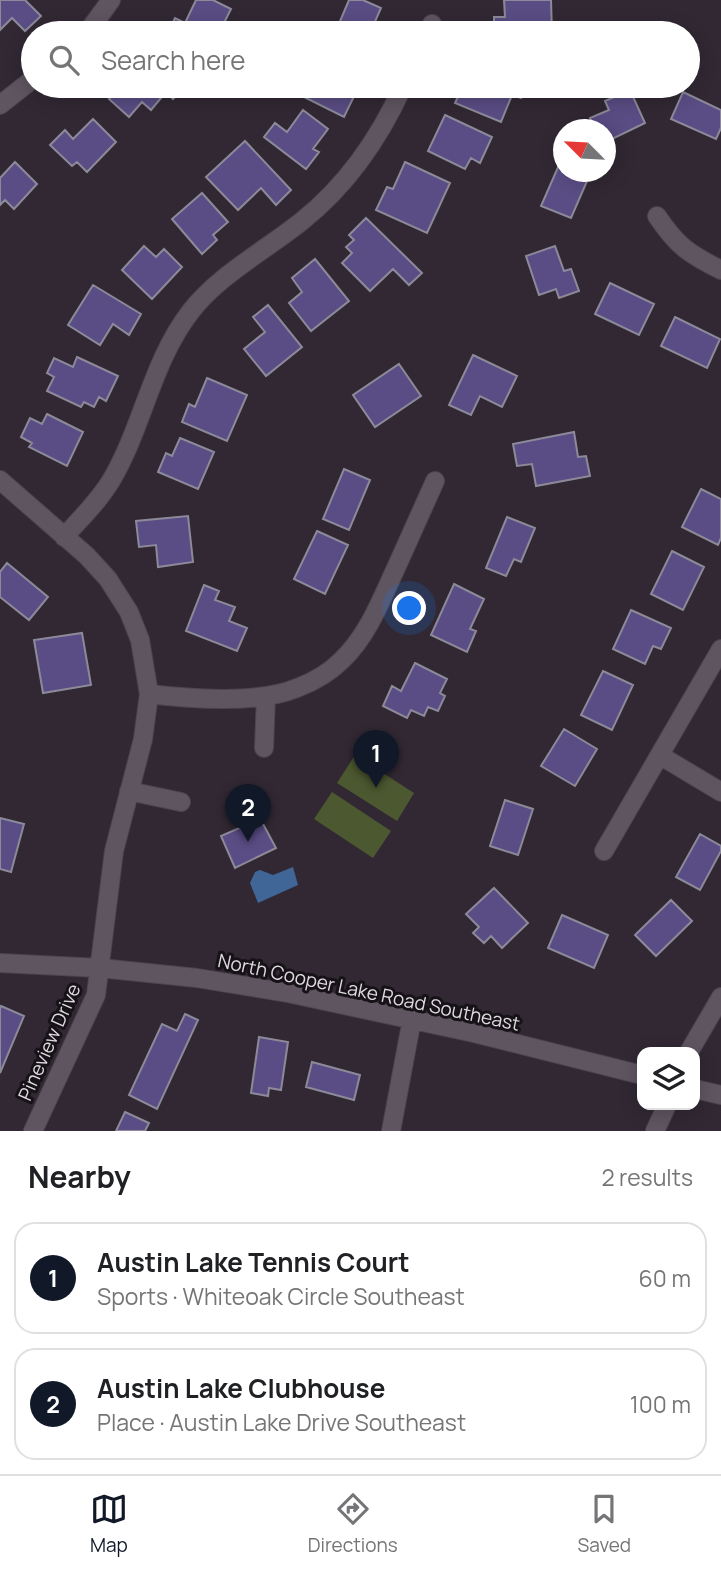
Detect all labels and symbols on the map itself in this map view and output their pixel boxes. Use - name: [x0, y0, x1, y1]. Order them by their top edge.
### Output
- north arrow: [553, 119, 616, 182]
- your location: [392, 591, 426, 625]
- pin: 1: [353, 730, 399, 788]
- pin: 2: [225, 784, 271, 842]
- street label: North Cooper Lake Road Southeast: [216, 947, 522, 1037]
- street label: Pineview Drive: [12, 979, 86, 1105]

